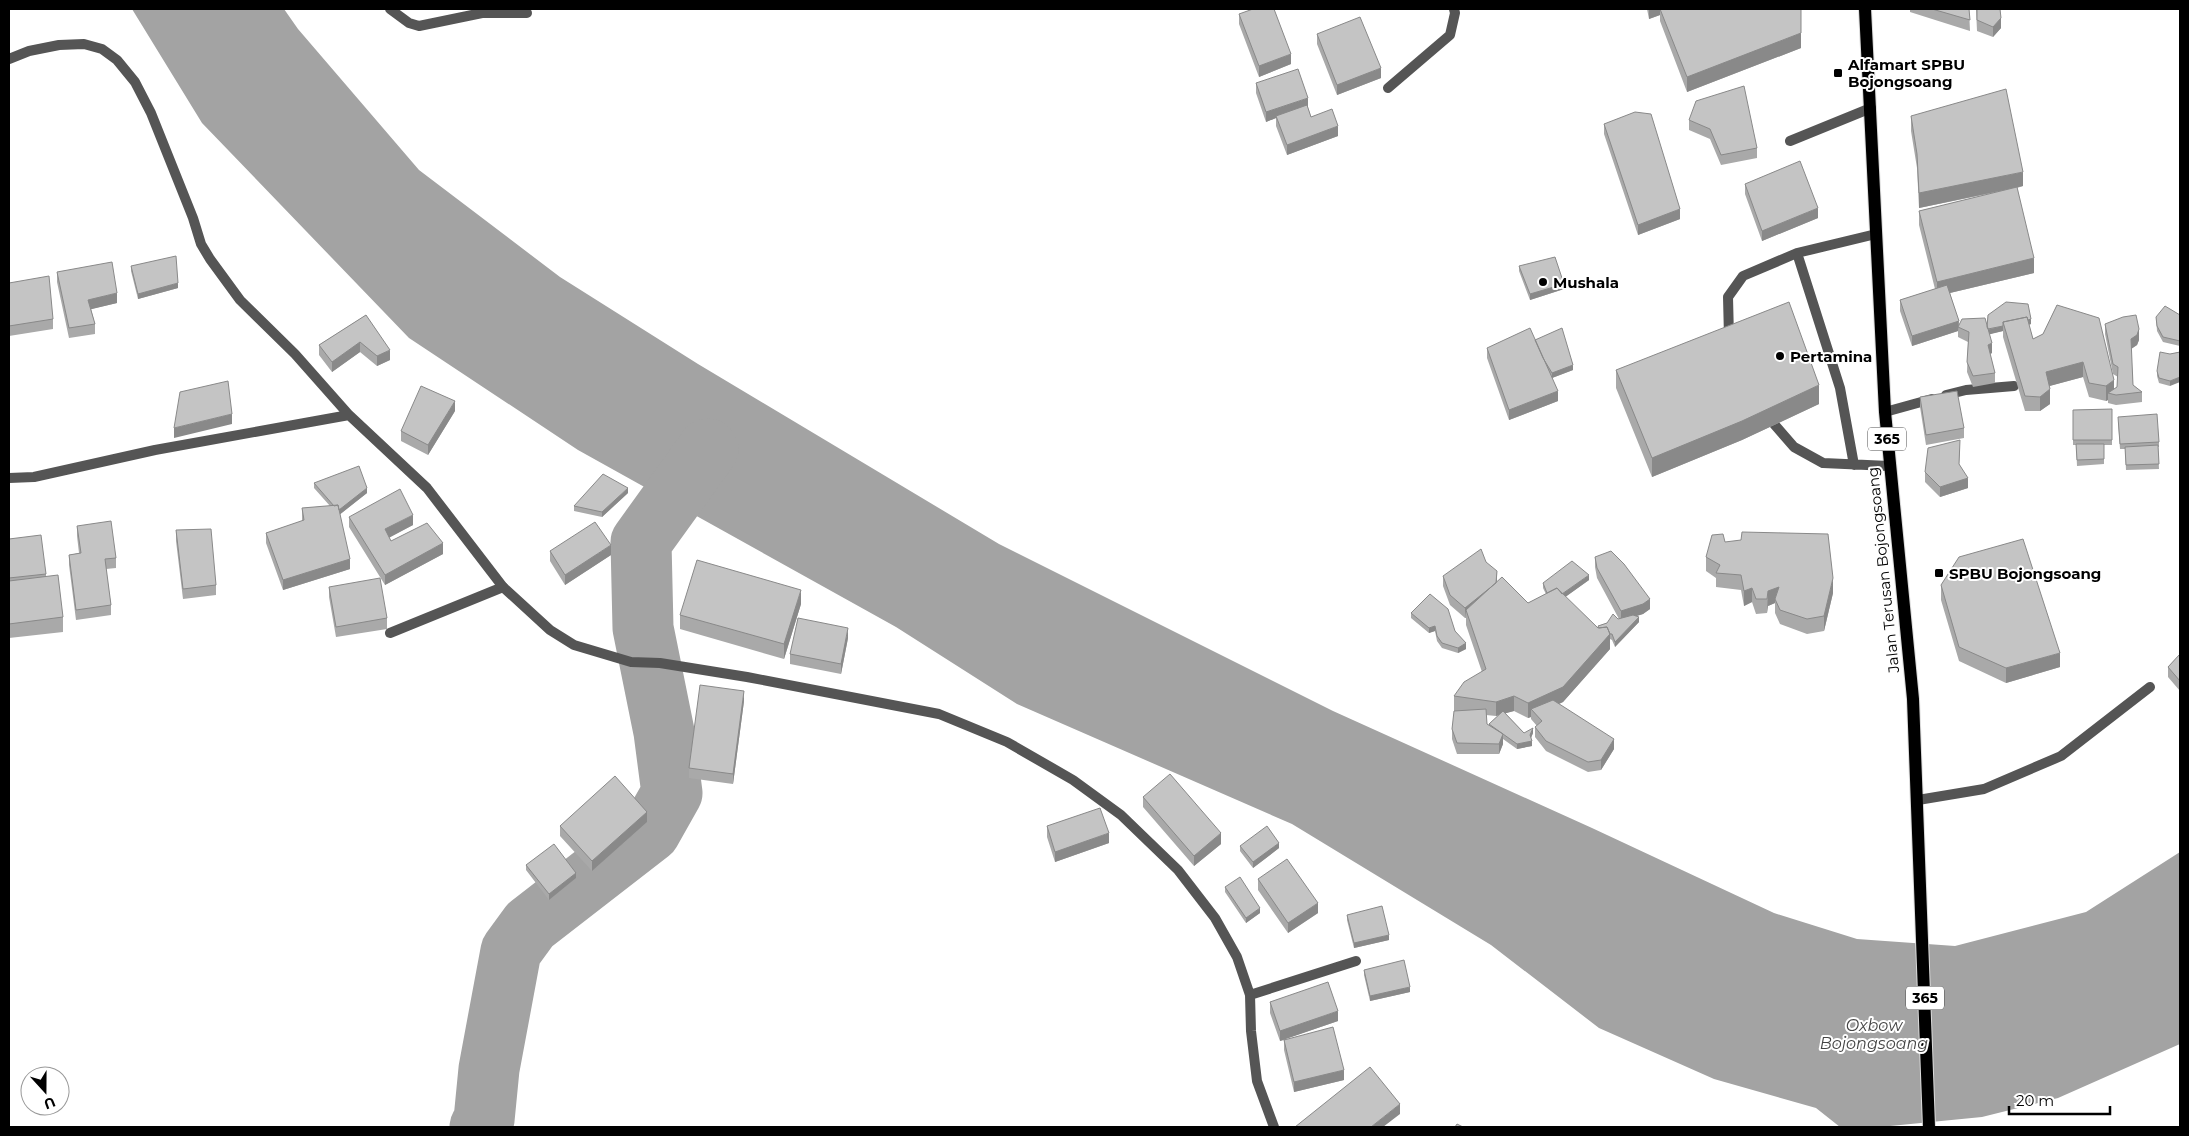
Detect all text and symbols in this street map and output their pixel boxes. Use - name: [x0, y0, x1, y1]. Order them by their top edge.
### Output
- place label: Alfamart SPBU Bojongsoang: [1847, 55, 1965, 91]
- marker: Alfamart SPBU Bojongsoang: [1832, 67, 1844, 79]
- place label: Mushala: [1553, 273, 1619, 292]
- marker: Mushala: [1537, 276, 1549, 288]
- place label: Pertamina: [1790, 347, 1872, 366]
- marker: Pertamina: [1774, 350, 1786, 362]
- road number: 365: [1868, 428, 1906, 450]
- street label: Jalan Terusan Bojongsoang: [1863, 466, 1903, 675]
- place label: SPBU Bojongsoang: [1949, 564, 2101, 583]
- marker: SPBU Bojongsoang: [1933, 567, 1945, 579]
- road number: 365: [1906, 986, 1944, 1010]
- water label: Oxbow Bojongsoang: [1820, 1016, 1928, 1053]
- north arrow: [20, 1066, 70, 1116]
- scale bar: [2009, 1084, 2110, 1116]
- text: 20 m: [2016, 1091, 2054, 1110]
- text: U: [41, 1093, 58, 1114]

